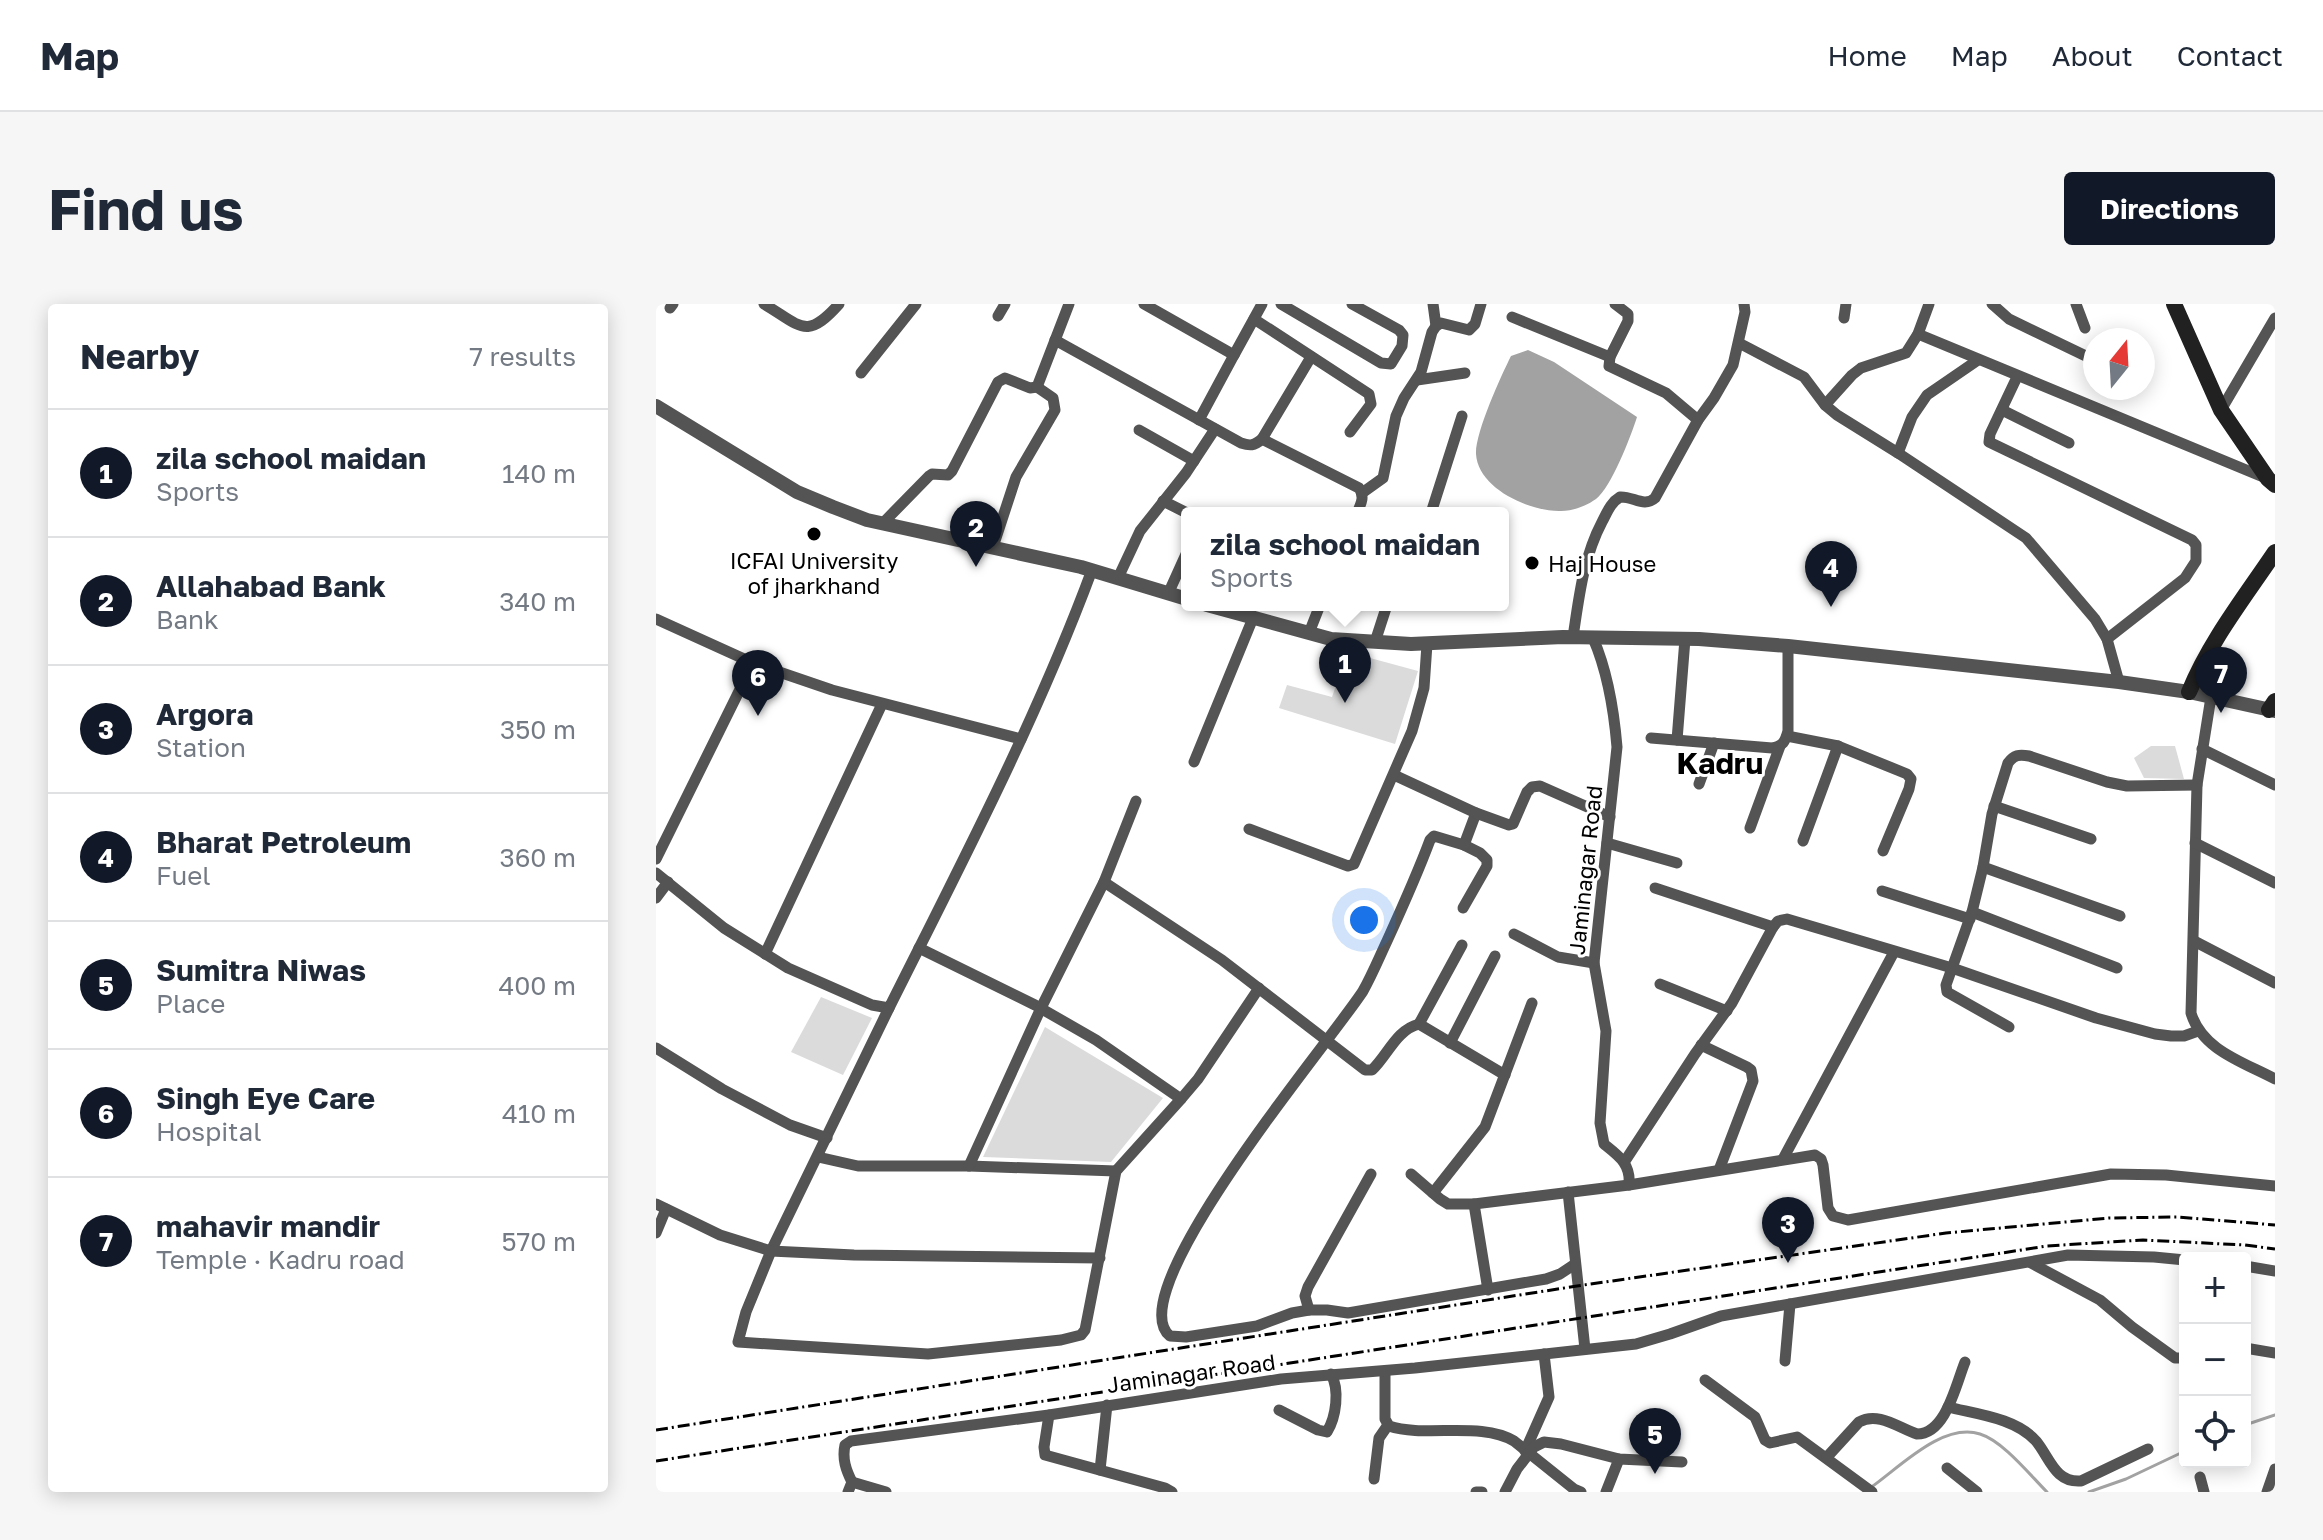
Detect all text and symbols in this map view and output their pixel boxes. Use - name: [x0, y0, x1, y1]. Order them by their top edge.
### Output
- text: Map: [40, 33, 119, 78]
- text: Home: [1828, 39, 1907, 72]
- text: Map: [1951, 39, 2008, 72]
- text: About: [2052, 39, 2133, 72]
- text: Contact: [2177, 39, 2283, 72]
- button: Directions: [2064, 172, 2275, 245]
- text: Find us: [48, 175, 244, 242]
- north arrow: [2083, 328, 2155, 400]
- text: Nearby: [80, 336, 200, 376]
- text: 7 results: [469, 341, 576, 372]
- text: zila school maidan: [156, 440, 426, 476]
- text: 1: [99, 458, 113, 489]
- text: 140 m: [502, 458, 576, 489]
- text: Sports: [156, 476, 239, 507]
- pin: 2: [950, 501, 1002, 567]
- popup: [1181, 507, 1509, 611]
- marker: ICFAI University of jharkhand: [805, 525, 823, 543]
- text: zila school maidan: [1210, 526, 1480, 562]
- pin: 4: [1805, 541, 1857, 607]
- place label: ICFAI University of jharkhand: [730, 547, 898, 599]
- place label: Haj House: [1548, 550, 1656, 577]
- marker: Haj House: [1523, 554, 1541, 572]
- text: Sports: [1210, 562, 1293, 593]
- text: Allahabad Bank: [156, 568, 386, 604]
- text: 2: [98, 586, 114, 617]
- text: 340 m: [499, 586, 576, 617]
- text: Bank: [156, 604, 219, 635]
- pin: 1: [1319, 637, 1371, 703]
- pin: 7: [2195, 647, 2247, 713]
- pin: 6: [732, 650, 784, 716]
- text: Argora: [156, 696, 254, 732]
- text: 3: [98, 714, 114, 745]
- text: 350 m: [500, 714, 576, 745]
- text: Station: [156, 732, 246, 763]
- district label: Kadru: [1677, 745, 1763, 781]
- street label: Jaminagar Road: [1563, 784, 1607, 956]
- text: Bharat Petroleum: [156, 824, 411, 860]
- text: 4: [98, 842, 114, 873]
- text: 360 m: [499, 842, 576, 873]
- text: Fuel: [156, 860, 211, 891]
- your location: [1344, 900, 1384, 940]
- text: Sumitra Niwas: [156, 952, 366, 988]
- text: 5: [98, 970, 114, 1001]
- text: 400 m: [498, 970, 576, 1001]
- text: Place: [156, 988, 225, 1019]
- text: Singh Eye Care: [156, 1080, 375, 1116]
- text: 6: [98, 1098, 114, 1129]
- text: 410 m: [502, 1098, 576, 1129]
- text: Hospital: [156, 1116, 262, 1147]
- pin: 3: [1762, 1197, 1814, 1263]
- text: mahavir mandir: [156, 1208, 380, 1244]
- text: 7: [99, 1226, 113, 1257]
- text: 570 m: [502, 1226, 576, 1257]
- text: Temple · Kadru road: [156, 1244, 405, 1275]
- map controls: [2179, 1252, 2251, 1468]
- button: +: [2179, 1252, 2251, 1324]
- button: −: [2179, 1324, 2251, 1396]
- street label: Jaminagar Road: [1105, 1348, 1277, 1398]
- button: locate: [2179, 1396, 2251, 1468]
- pin: 5: [1629, 1408, 1681, 1474]

